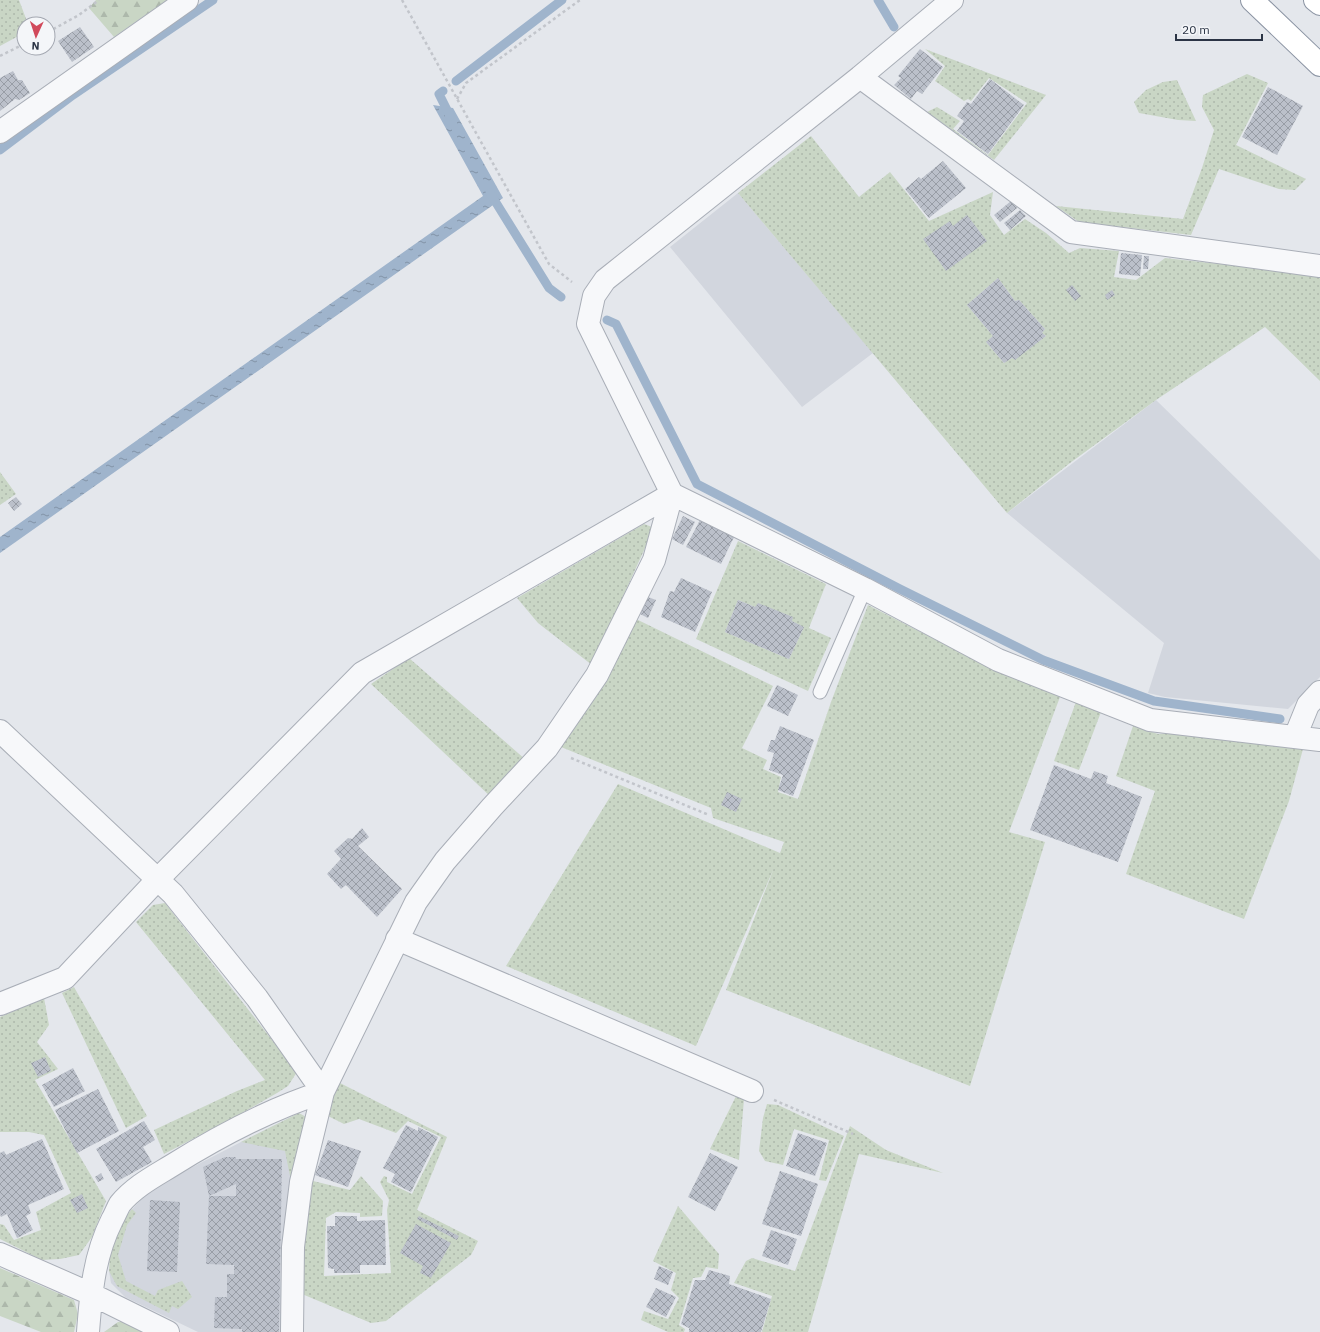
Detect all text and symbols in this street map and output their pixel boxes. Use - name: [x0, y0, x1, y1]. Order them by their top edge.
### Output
- north arrow: [16, 16, 56, 56]
- scale bar: [1176, 16, 1262, 42]
- text: 20 m: [1182, 22, 1210, 37]
- text: N: [31, 39, 40, 53]

